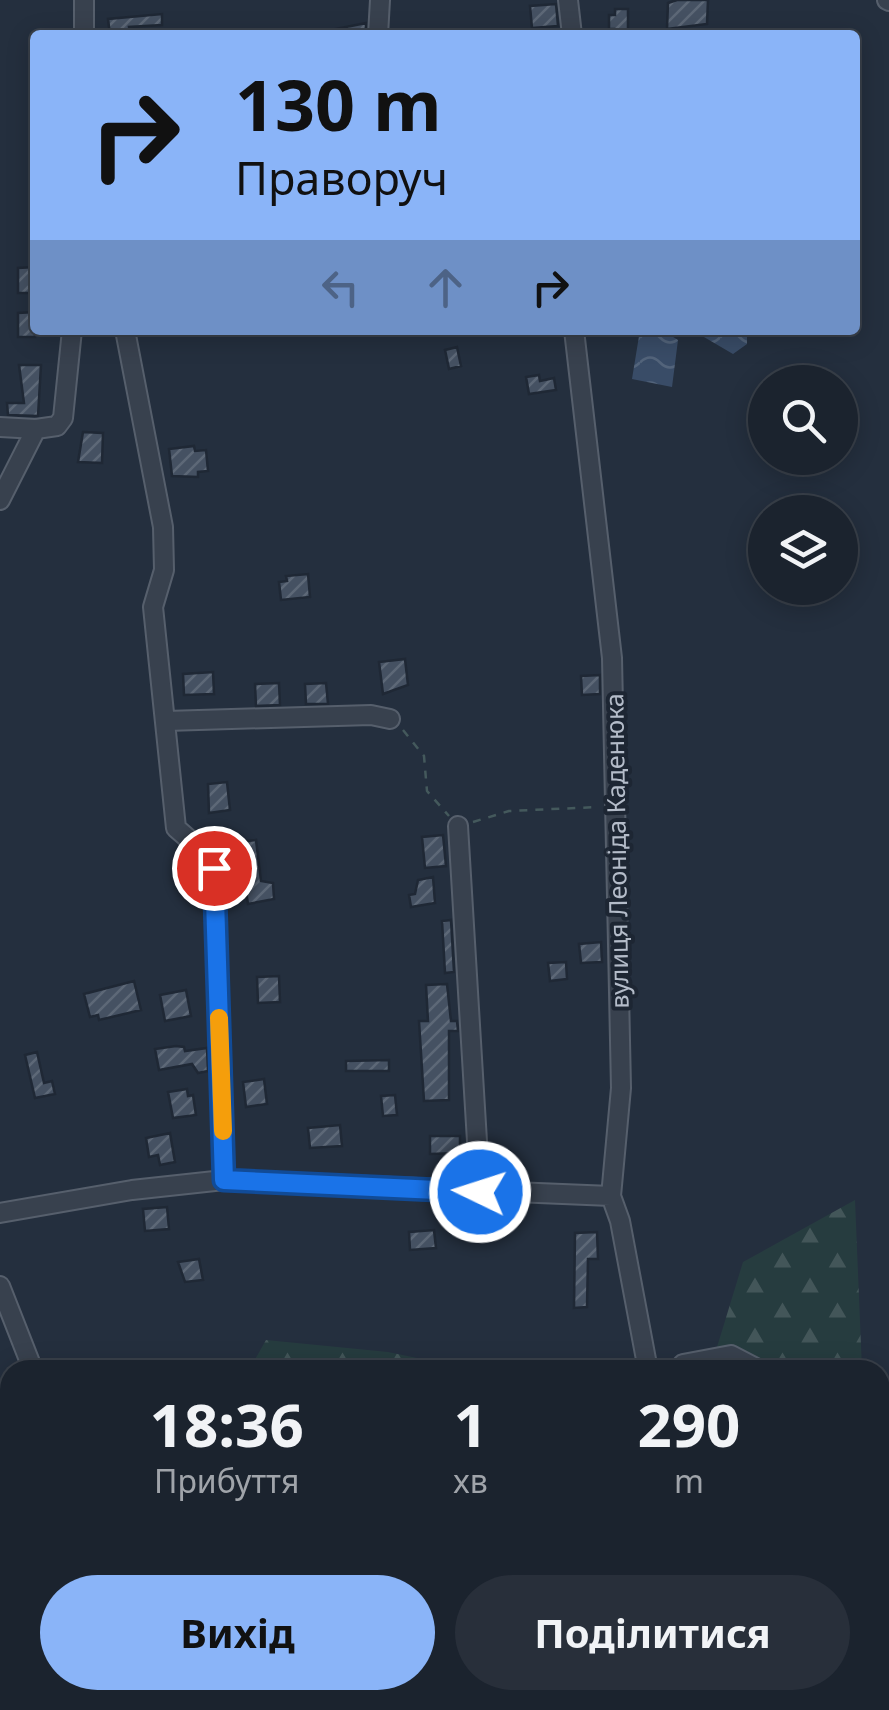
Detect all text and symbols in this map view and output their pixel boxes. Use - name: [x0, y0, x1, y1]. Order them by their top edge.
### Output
- text: 130 m: [235, 56, 442, 152]
- icon: right: [70, 70, 200, 200]
- text: Праворуч: [235, 147, 448, 208]
- icon: left: [313, 260, 368, 315]
- icon: ahead: [418, 260, 473, 315]
- icon: right: [523, 260, 578, 315]
- map controls: [748, 365, 858, 605]
- button: search: [748, 365, 858, 475]
- button: layers: [748, 495, 858, 605]
- street label: вулиця Леоніда Каденюка: [596, 693, 636, 1009]
- pin: [172, 826, 257, 911]
- icon: arrive: [187, 841, 242, 896]
- position arrow: [428, 1140, 532, 1244]
- text: 18:36: [150, 1383, 304, 1465]
- text: 1: [453, 1383, 488, 1465]
- text: 290: [637, 1383, 740, 1465]
- text: Прибуття: [154, 1459, 299, 1502]
- text: хв: [453, 1459, 488, 1502]
- text: m: [674, 1459, 704, 1502]
- button: Вихід: [40, 1575, 435, 1690]
- button: Поділитися: [455, 1575, 850, 1690]

